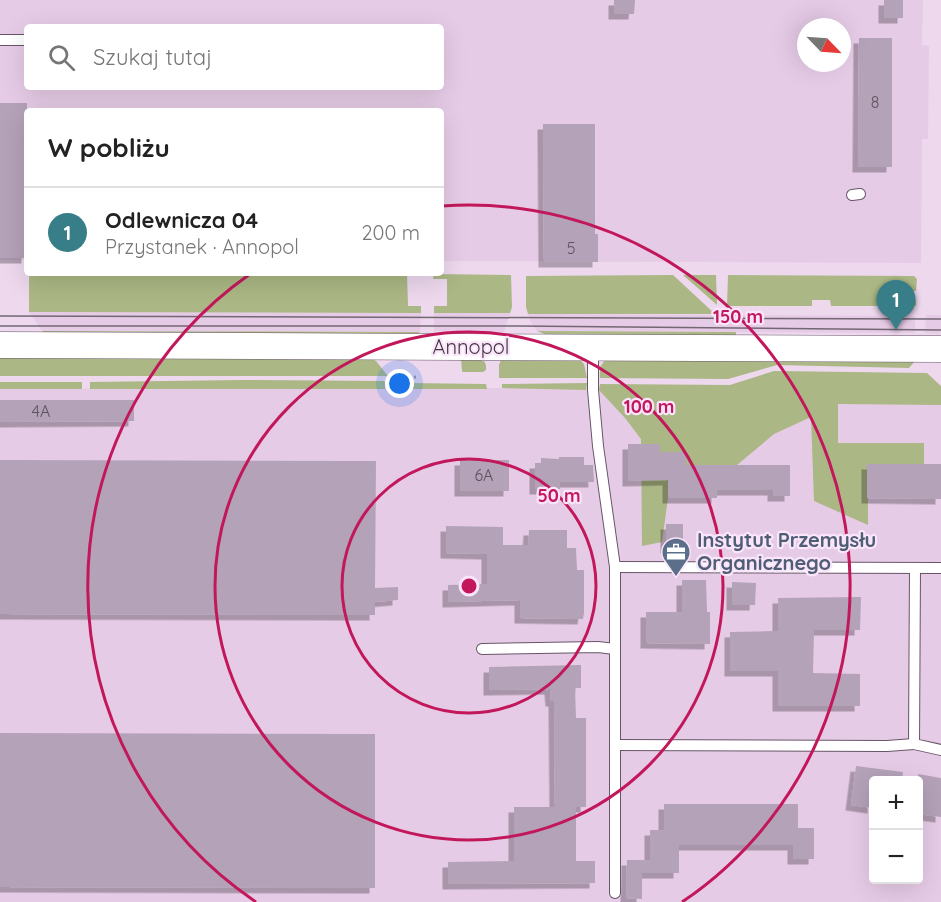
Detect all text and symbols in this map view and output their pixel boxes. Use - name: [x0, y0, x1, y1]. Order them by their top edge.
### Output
- north arrow: [797, 18, 851, 72]
- search box: [24, 24, 444, 90]
- icon: search: [45, 41, 78, 74]
- text: Szukaj tutaj: [93, 43, 212, 71]
- house number: 8: [871, 92, 879, 112]
- text: W pobliżu: [48, 131, 170, 164]
- text: Odlewnicza 04: [105, 206, 258, 234]
- text: 1: [64, 220, 71, 245]
- text: 200 m: [361, 220, 420, 245]
- text: Przystanek · Annopol: [105, 234, 299, 259]
- house number: 5: [567, 238, 575, 258]
- pin: 1: [876, 280, 916, 330]
- text: 150 m: [713, 305, 763, 328]
- street label: Annopol: [433, 334, 509, 359]
- your location: [385, 369, 414, 398]
- text: 100 m: [624, 395, 674, 418]
- house number: 4A: [32, 401, 50, 421]
- house number: 6A: [475, 465, 493, 485]
- text: 50 m: [537, 484, 581, 507]
- place label: Instytut Przemysłu Organicznego: [697, 527, 876, 575]
- office icon: Instytut Przemysłu Organicznego: [660, 536, 692, 578]
- centre of rings: [459, 576, 479, 596]
- map controls: [869, 776, 923, 884]
- button: +: [869, 776, 923, 830]
- button: −: [869, 830, 923, 884]

